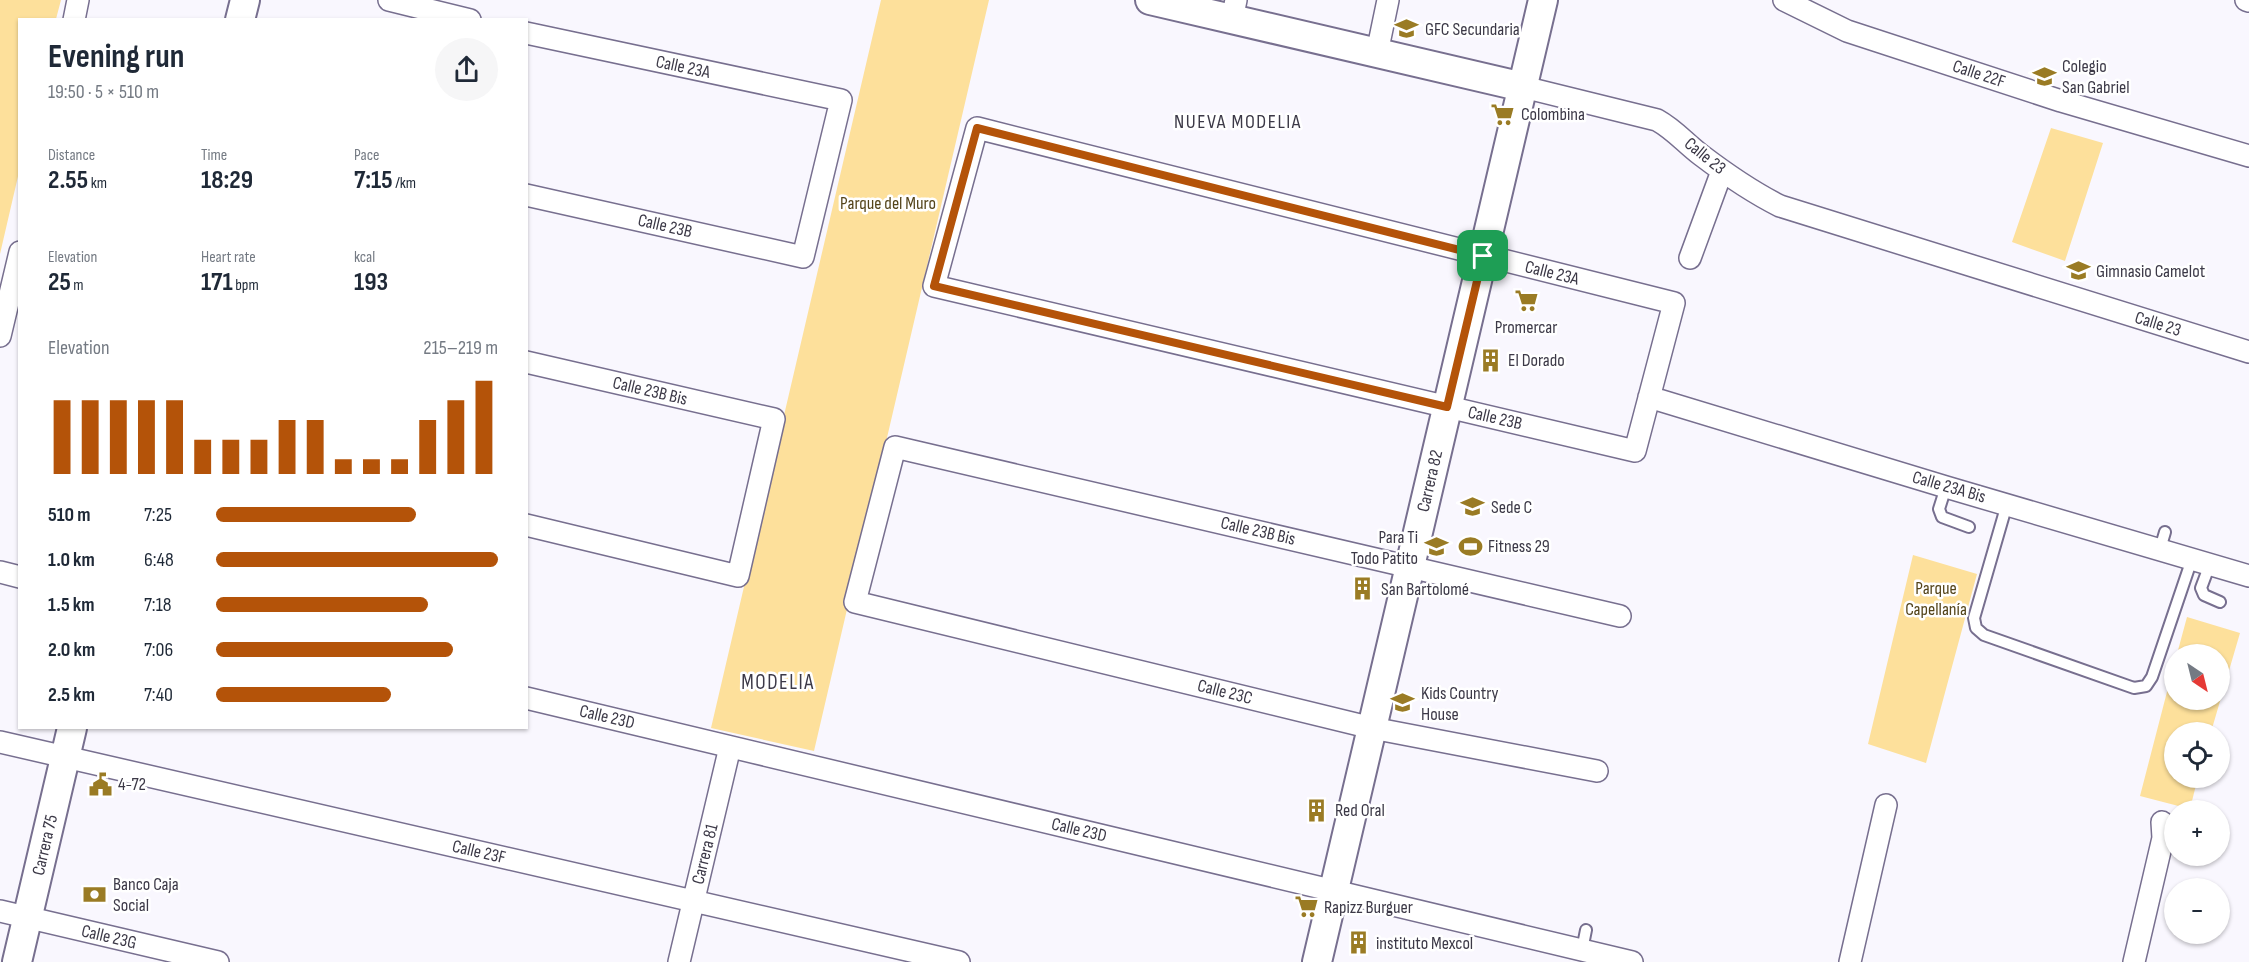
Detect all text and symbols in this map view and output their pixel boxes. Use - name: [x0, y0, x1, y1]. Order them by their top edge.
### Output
- school or university icon: GFC Secundaria: [1394, 16, 1420, 42]
- place label: GFC Secundaria: [1425, 19, 1520, 40]
- text: Evening run: [48, 37, 184, 77]
- button: share: [435, 38, 498, 101]
- street label: Calle 23A: [654, 51, 712, 83]
- street label: Calle 22F: [1950, 56, 2008, 92]
- place label: Colegio San Gabriel: [2062, 56, 2130, 98]
- school or university icon: Colegio San Gabriel: [2031, 63, 2057, 89]
- text: 19:50 · 5 × 510 m: [48, 80, 159, 104]
- supermarket icon: Colombina: [1490, 101, 1516, 127]
- place label: Colombina: [1521, 104, 1585, 125]
- district label: NUEVA MODELIA: [1174, 110, 1302, 134]
- street label: Calle 23: [1680, 133, 1730, 179]
- text: Distance: [48, 146, 95, 165]
- text: Time: [201, 146, 227, 165]
- text: Pace: [354, 146, 379, 165]
- text: 2.55: [48, 165, 88, 196]
- text: 18:29: [201, 165, 253, 196]
- text: 7:15: [354, 165, 393, 196]
- text: km: [88, 174, 107, 193]
- text: /km: [393, 174, 416, 193]
- park label: Parque del Muro: [840, 193, 936, 214]
- street label: Calle 23B: [636, 210, 694, 242]
- pin: [1457, 230, 1508, 281]
- icon: arrive: [1466, 239, 1499, 272]
- text: Elevation: [48, 248, 97, 267]
- text: Heart rate: [201, 248, 256, 267]
- text: kcal: [354, 248, 375, 267]
- street label: Calle 23A: [1523, 256, 1581, 290]
- school or university icon: Gimnasio Camelot: [2065, 258, 2091, 284]
- place label: Gimnasio Camelot: [2096, 261, 2206, 282]
- text: 25: [48, 267, 71, 298]
- text: 171: [201, 267, 233, 298]
- text: 193: [354, 267, 388, 298]
- text: m: [71, 276, 84, 295]
- text: bpm: [233, 276, 259, 295]
- supermarket icon: Promercar: [1513, 288, 1539, 314]
- street label: Calle 23: [2132, 307, 2184, 341]
- place label: Promercar: [1495, 317, 1557, 338]
- text: Elevation: [48, 336, 110, 360]
- text: 215–219 m: [423, 336, 498, 360]
- building icon: El Dorado: [1477, 347, 1503, 373]
- place label: El Dorado: [1508, 350, 1565, 371]
- street label: Calle 23B Bis: [611, 372, 689, 410]
- street label: Calle 23B: [1466, 402, 1524, 434]
- street label: Carrera 82: [1413, 448, 1447, 514]
- street label: Calle 23A Bis: [1910, 466, 1988, 508]
- school or university icon: Sede C: [1460, 494, 1486, 520]
- place label: Sede C: [1491, 497, 1532, 518]
- text: 510 m: [48, 503, 91, 527]
- text: 7:25: [144, 503, 172, 527]
- street label: Calle 23B Bis: [1219, 512, 1297, 550]
- place label: Para Ti Todo Patito: [1351, 527, 1418, 569]
- sports icon: Fitness 29: [1457, 533, 1483, 559]
- school or university icon: Para Ti Todo Patito: [1423, 534, 1449, 560]
- place label: Fitness 29: [1488, 536, 1550, 557]
- text: 1.0 km: [48, 548, 95, 572]
- text: 6:48: [144, 548, 174, 572]
- building icon: San Bartolomé: [1350, 576, 1376, 602]
- park label: Parque Capellanía: [1905, 578, 1967, 620]
- place label: San Bartolomé: [1381, 579, 1469, 600]
- text: 1.5 km: [48, 593, 94, 617]
- text: 7:18: [144, 593, 171, 617]
- text: 2.0 km: [48, 638, 95, 662]
- text: 7:06: [144, 638, 173, 662]
- north arrow: [2164, 644, 2230, 710]
- map controls: [2164, 644, 2230, 944]
- district label: MODELIA: [741, 670, 815, 695]
- street label: Calle 23C: [1195, 675, 1255, 709]
- text: 2.5 km: [48, 683, 95, 707]
- text: 7:40: [144, 683, 173, 707]
- place label: Kids Country House: [1421, 683, 1499, 725]
- school or university icon: Kids Country House: [1390, 690, 1416, 716]
- street label: Calle 23D: [577, 700, 637, 734]
- button: locate: [2164, 722, 2230, 788]
- public building icon: 4-72: [87, 771, 113, 797]
- place label: 4-72: [118, 774, 146, 795]
- building icon: Red Oral: [1304, 797, 1330, 823]
- place label: Red Oral: [1335, 800, 1385, 821]
- button: +: [2164, 800, 2230, 866]
- street label: Carrera 75: [28, 813, 62, 877]
- street label: Calle 23D: [1049, 813, 1109, 847]
- street label: Carrera 81: [687, 821, 723, 886]
- street label: Calle 23F: [450, 836, 508, 868]
- place label: Banco Caja Social: [113, 874, 179, 916]
- button: −: [2164, 878, 2230, 944]
- bank icon: Banco Caja Social: [82, 881, 108, 907]
- supermarket icon: Rapizz Burguer: [1293, 894, 1319, 920]
- place label: Rapizz Burguer: [1324, 897, 1413, 918]
- street label: Calle 23G: [79, 920, 139, 954]
- building icon: instituto Mexcol: [1345, 930, 1371, 956]
- place label: instituto Mexcol: [1376, 933, 1473, 954]

